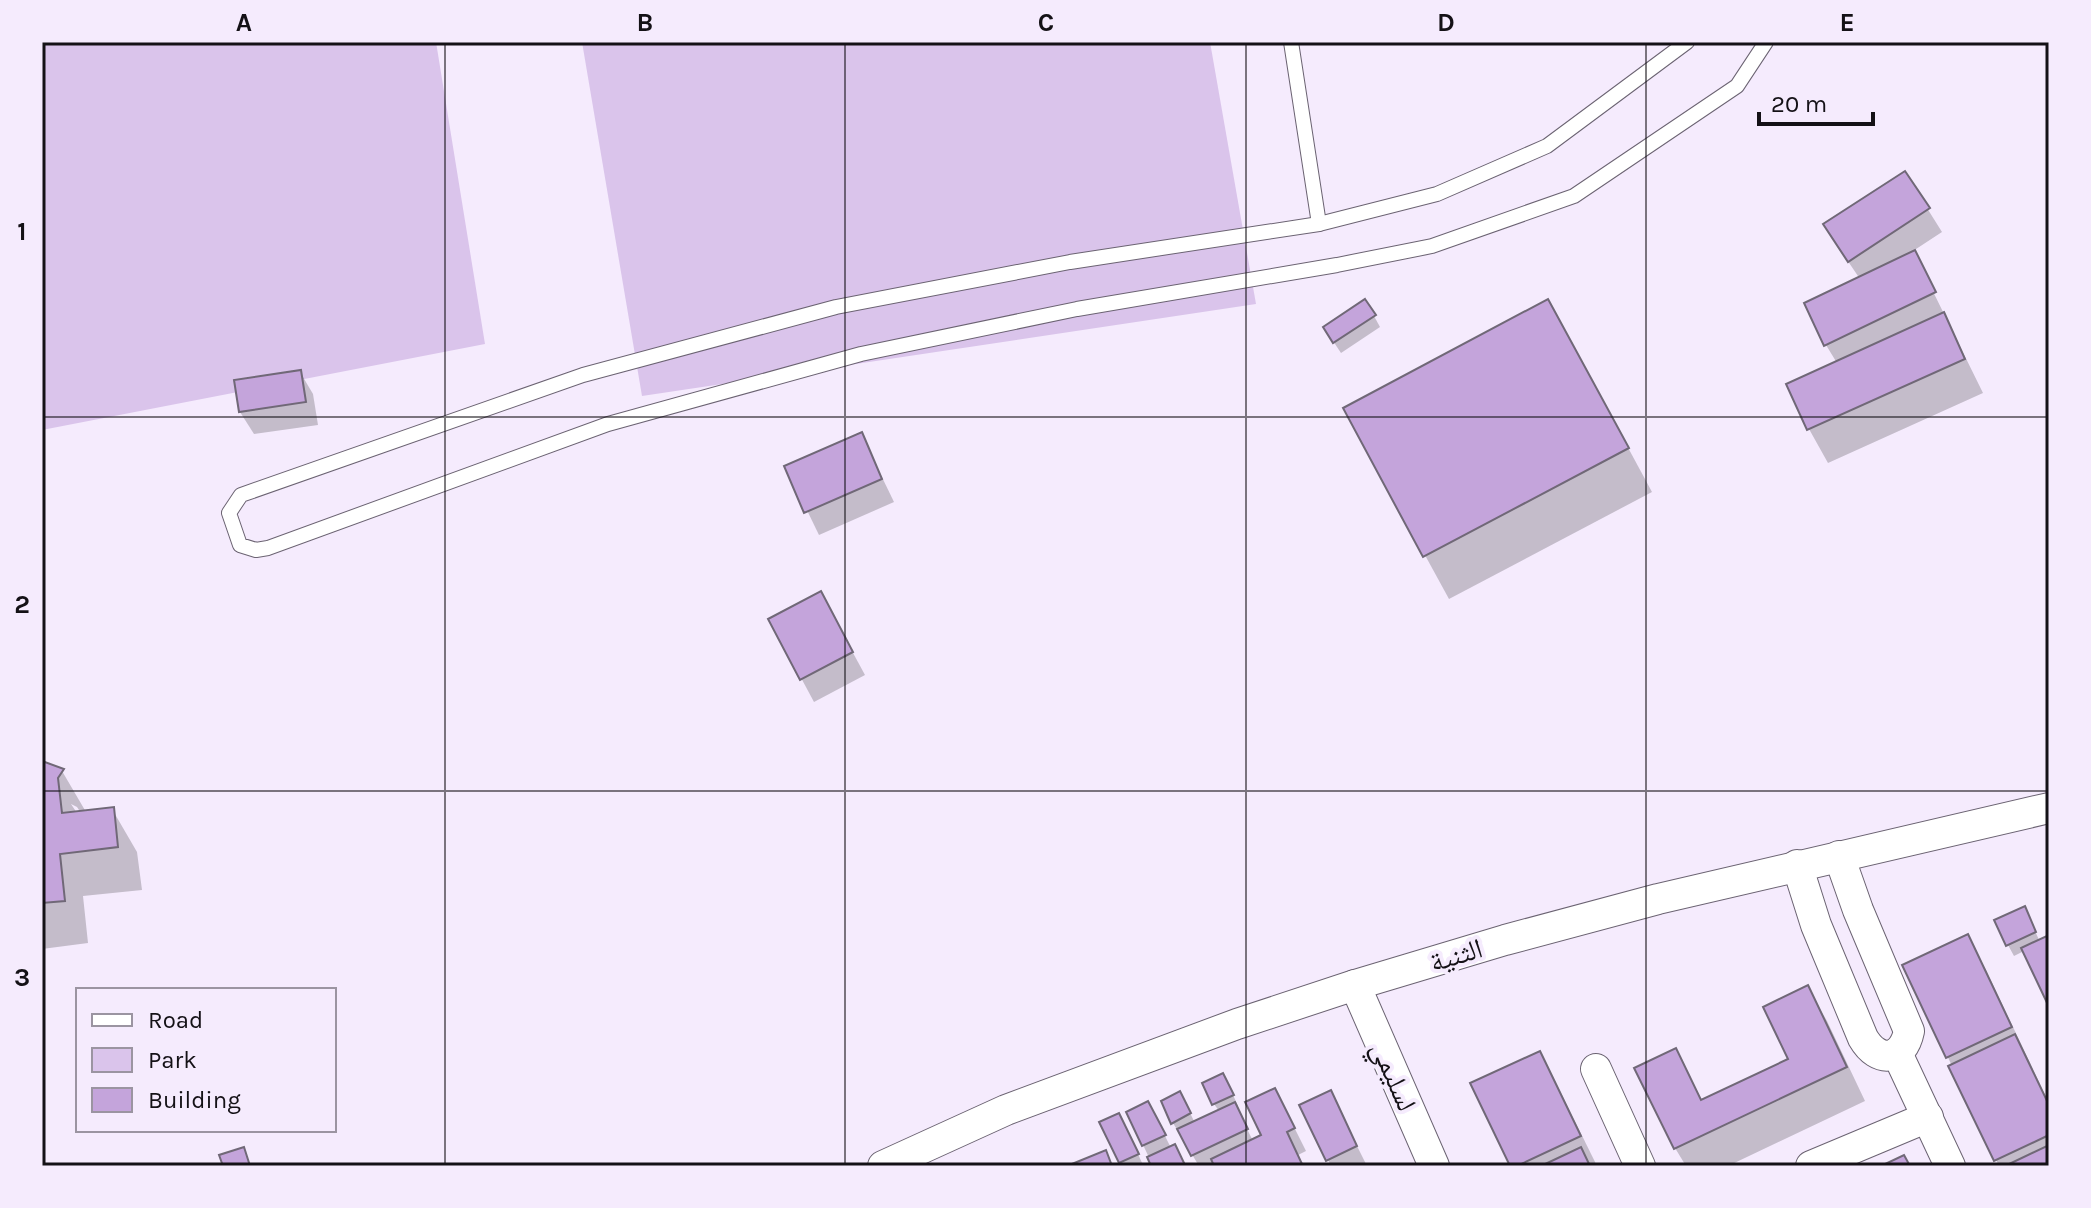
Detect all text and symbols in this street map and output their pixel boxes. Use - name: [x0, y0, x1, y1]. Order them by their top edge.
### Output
- text: A: [236, 7, 252, 38]
- text: B: [637, 7, 653, 38]
- text: C: [1038, 7, 1054, 38]
- text: D: [1437, 7, 1455, 38]
- text: E: [1839, 7, 1855, 38]
- scale bar: [1759, 76, 1873, 126]
- text: 20 m: [1771, 90, 1827, 118]
- text: 1: [17, 216, 27, 247]
- text: 2: [14, 589, 30, 620]
- street label: الثنية: [1426, 931, 1486, 979]
- text: 3: [14, 962, 30, 993]
- legend: [76, 988, 336, 1132]
- text: Road: [148, 1006, 203, 1034]
- street label: لسليمي: [1359, 1036, 1424, 1118]
- text: Park: [148, 1046, 197, 1074]
- text: Building: [148, 1086, 241, 1114]

